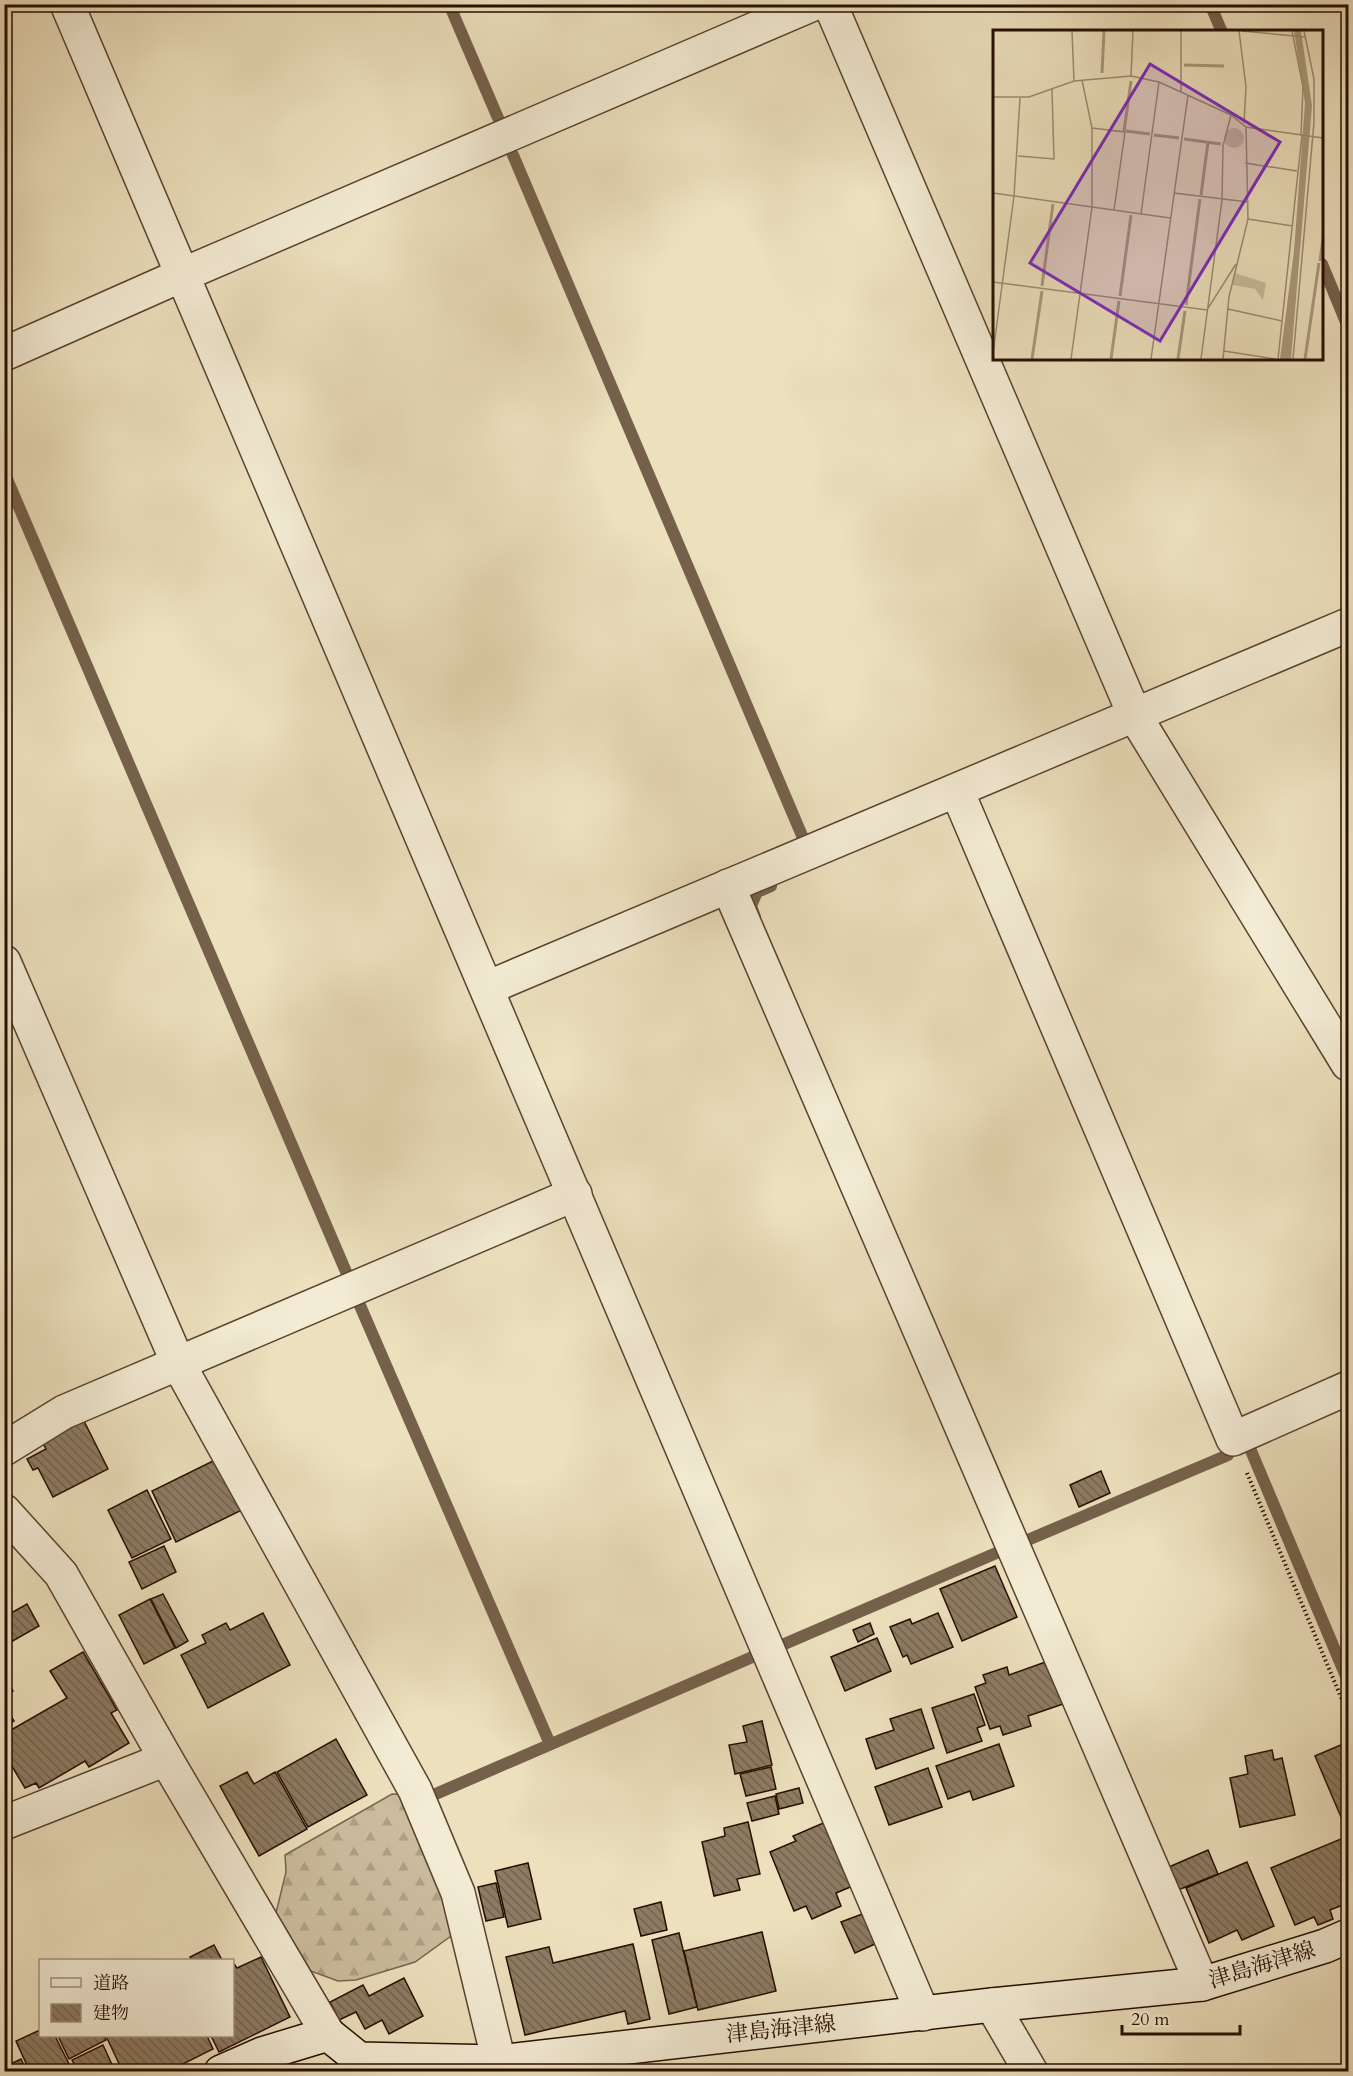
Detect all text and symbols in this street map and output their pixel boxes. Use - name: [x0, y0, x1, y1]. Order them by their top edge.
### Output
- inset map: [993, 30, 1323, 360]
- street label: 津島海津線: [1205, 1935, 1319, 1995]
- legend: [39, 1959, 234, 2037]
- text: 道路: [93, 1971, 129, 1996]
- scale bar: [1122, 1998, 1240, 2036]
- text: 建物: [93, 2001, 129, 2026]
- text: 20 m: [1131, 2007, 1170, 2032]
- street label: 津島海津線: [725, 2008, 837, 2050]

